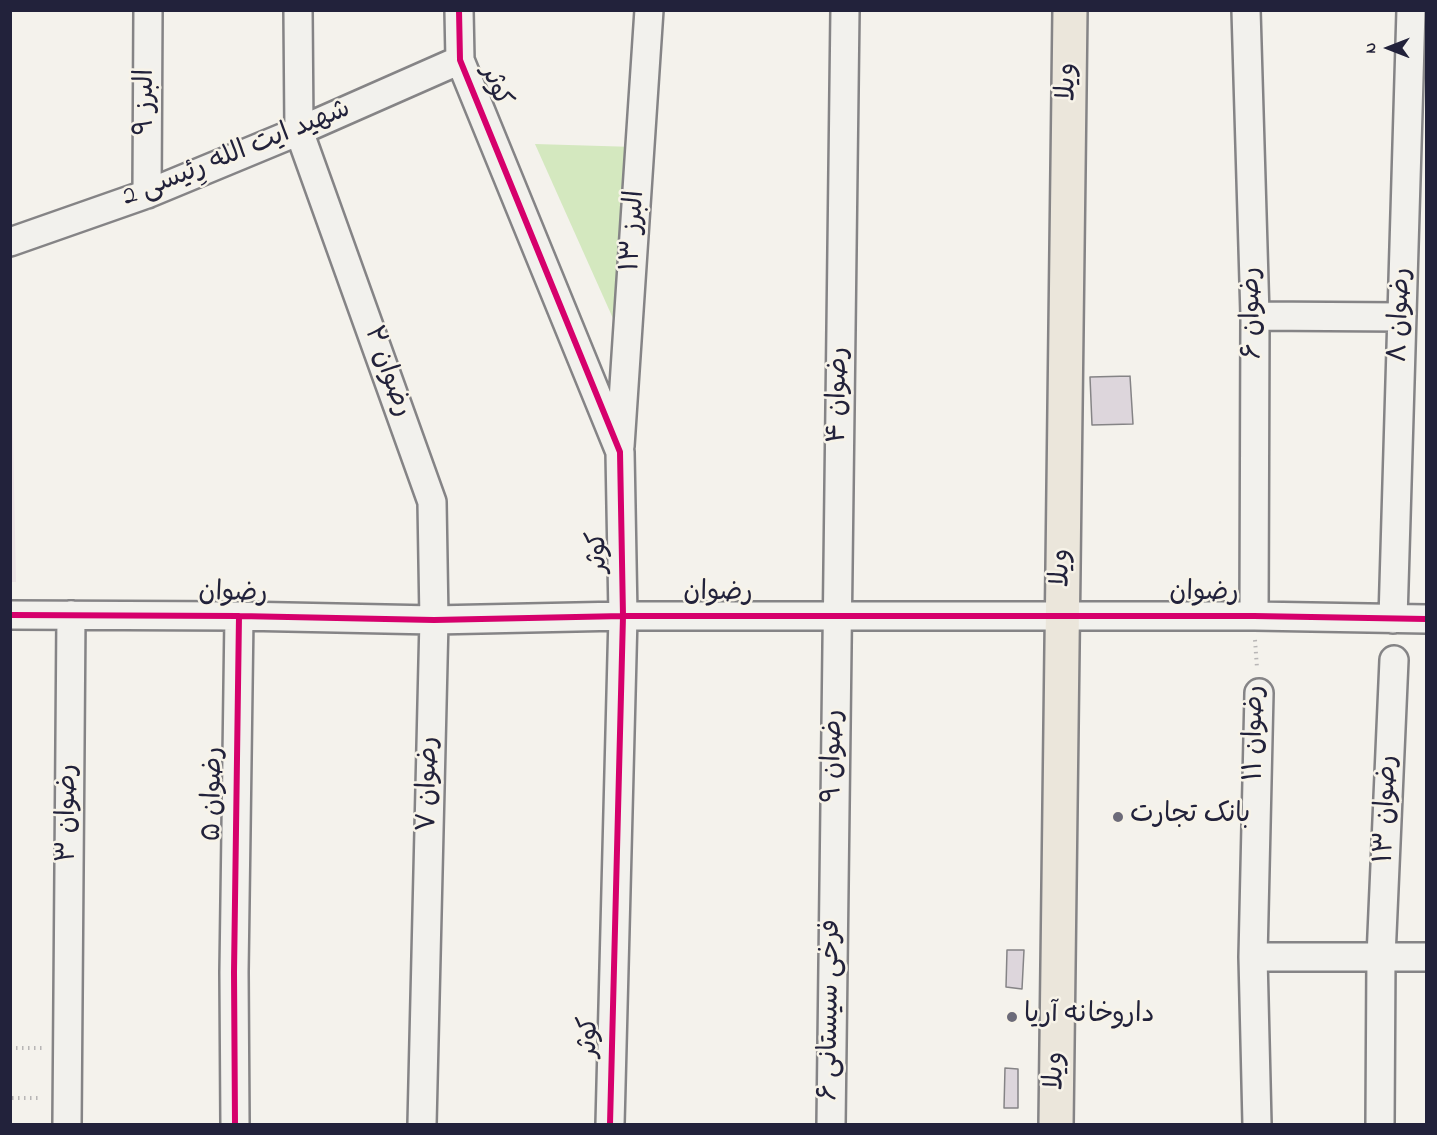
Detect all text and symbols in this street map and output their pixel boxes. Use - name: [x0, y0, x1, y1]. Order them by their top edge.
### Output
- north arrow: [1359, 18, 1419, 78]
- text: N: [1359, 43, 1383, 53]
- street label: کوثر: [471, 62, 517, 112]
- street label: ویلا: [1052, 62, 1086, 102]
- street label: البرز ۹: [132, 69, 164, 135]
- street label: شهید ایت الله رِئیسی 2: [118, 94, 356, 216]
- street label: البرز ۱۳: [616, 189, 654, 273]
- street label: رضوان ۶: [1237, 266, 1271, 360]
- street label: رضوان ۸: [1384, 267, 1420, 363]
- street label: رضوان ۲: [355, 322, 417, 422]
- street label: رضوان ۴: [823, 347, 857, 443]
- street label: کوثر: [583, 531, 617, 573]
- street label: ویلا: [1046, 548, 1080, 588]
- street label: رضوان: [198, 578, 268, 612]
- street label: رضوان: [683, 579, 753, 611]
- street label: رضوان: [1169, 579, 1239, 611]
- street label: رضوان ۱۱: [1241, 685, 1273, 781]
- street label: رضوان ۹: [818, 709, 852, 803]
- street label: رضوان ۷: [413, 736, 447, 832]
- street label: رضوان ۵: [198, 746, 232, 842]
- street label: رضوان ۱۳: [1370, 754, 1406, 864]
- street label: رضوان ۳: [54, 764, 86, 862]
- place label: بانک تجارت: [1130, 801, 1250, 833]
- marker: بانک تجارت: [1111, 810, 1125, 824]
- street label: فرخی سیستانی ۶: [814, 919, 850, 1101]
- place label: داروخانه آریا: [1024, 1001, 1155, 1033]
- marker: داروخانه آریا: [1005, 1010, 1019, 1024]
- street label: کوثر: [574, 1016, 608, 1058]
- street label: ویلا: [1040, 1051, 1074, 1091]

